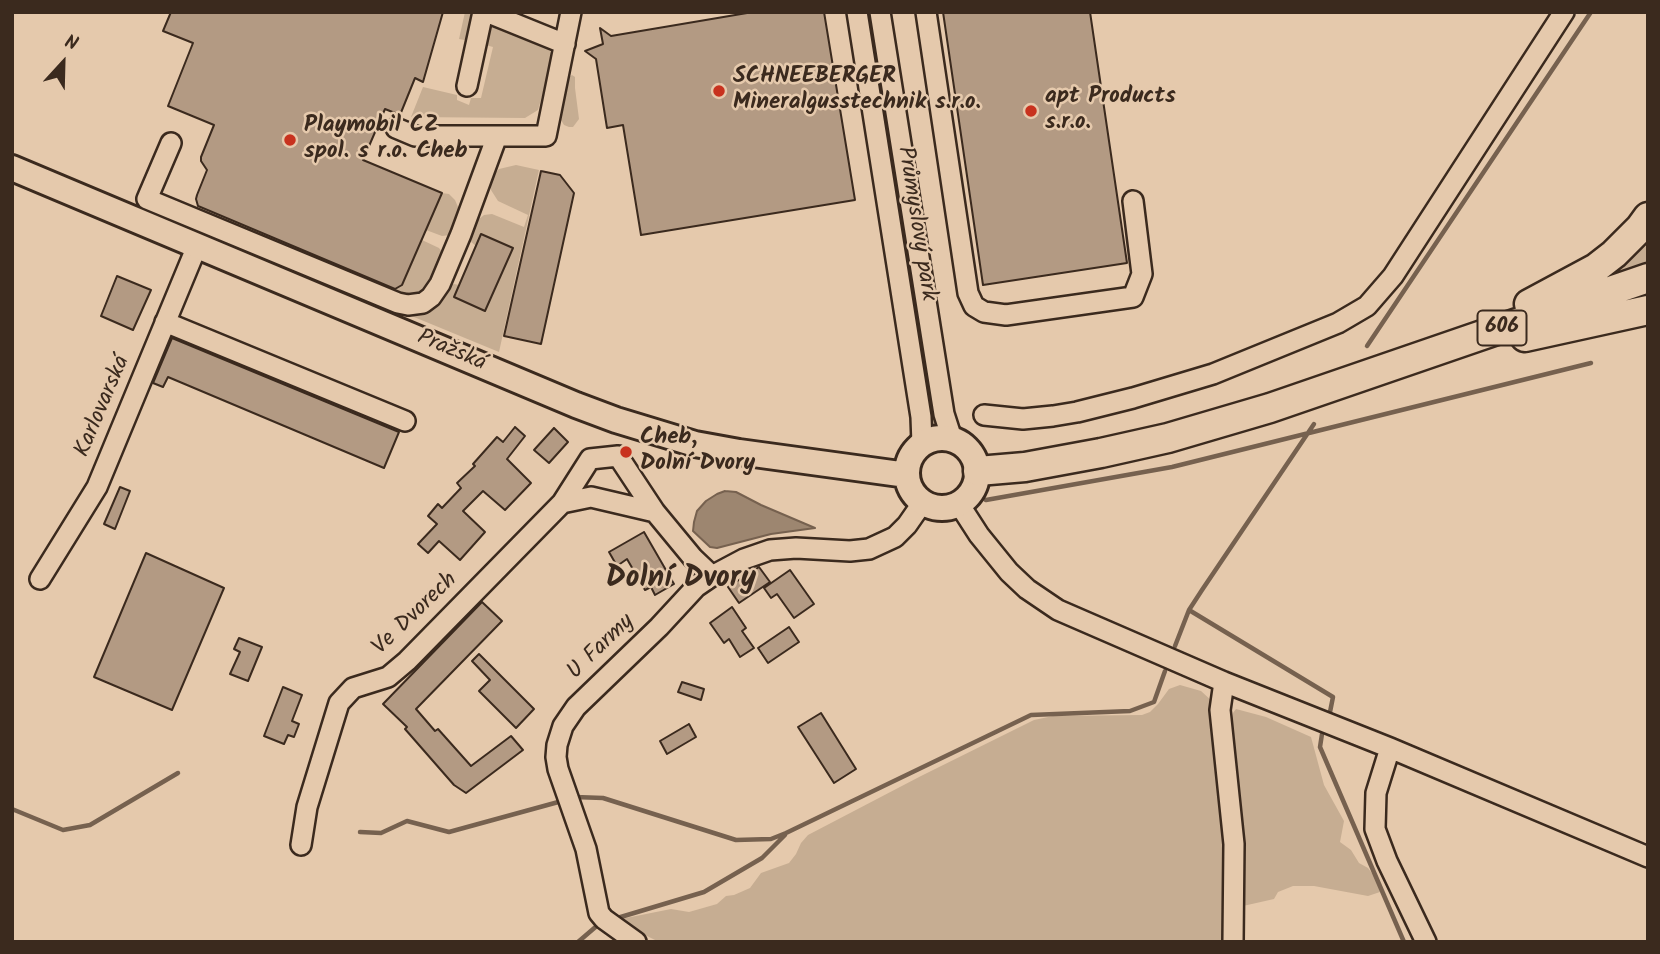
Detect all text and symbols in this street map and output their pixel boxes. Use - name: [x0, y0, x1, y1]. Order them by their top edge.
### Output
- text: N: [60, 27, 82, 60]
- north arrow: [28, 28, 98, 98]
- place label: SCHNEEBERGER Mineralgusstechnik s.r.o.: [733, 64, 981, 118]
- marker: SCHNEEBERGER Mineralgusstechnik s.r.o.: [711, 83, 727, 99]
- place label: apt Products s.r.o.: [1045, 84, 1176, 138]
- marker: apt Products s.r.o.: [1023, 103, 1039, 119]
- place label: Playmobil CZ spol. s r.o. Cheb: [304, 113, 468, 167]
- marker: Playmobil CZ spol. s r.o. Cheb: [282, 132, 298, 148]
- street label: Průmyslový park: [889, 145, 941, 303]
- road number: 606: [1478, 310, 1526, 346]
- street label: Pražská: [412, 325, 490, 379]
- street label: Karlovarská: [70, 352, 138, 462]
- place label: Cheb, Dolní Dvory: [640, 425, 755, 479]
- marker: Cheb, Dolní Dvory: [618, 444, 634, 460]
- district label: Dolní Dvory: [606, 563, 756, 599]
- street label: Ve Dvorech: [368, 568, 464, 662]
- street label: U Farmy: [563, 609, 641, 687]

